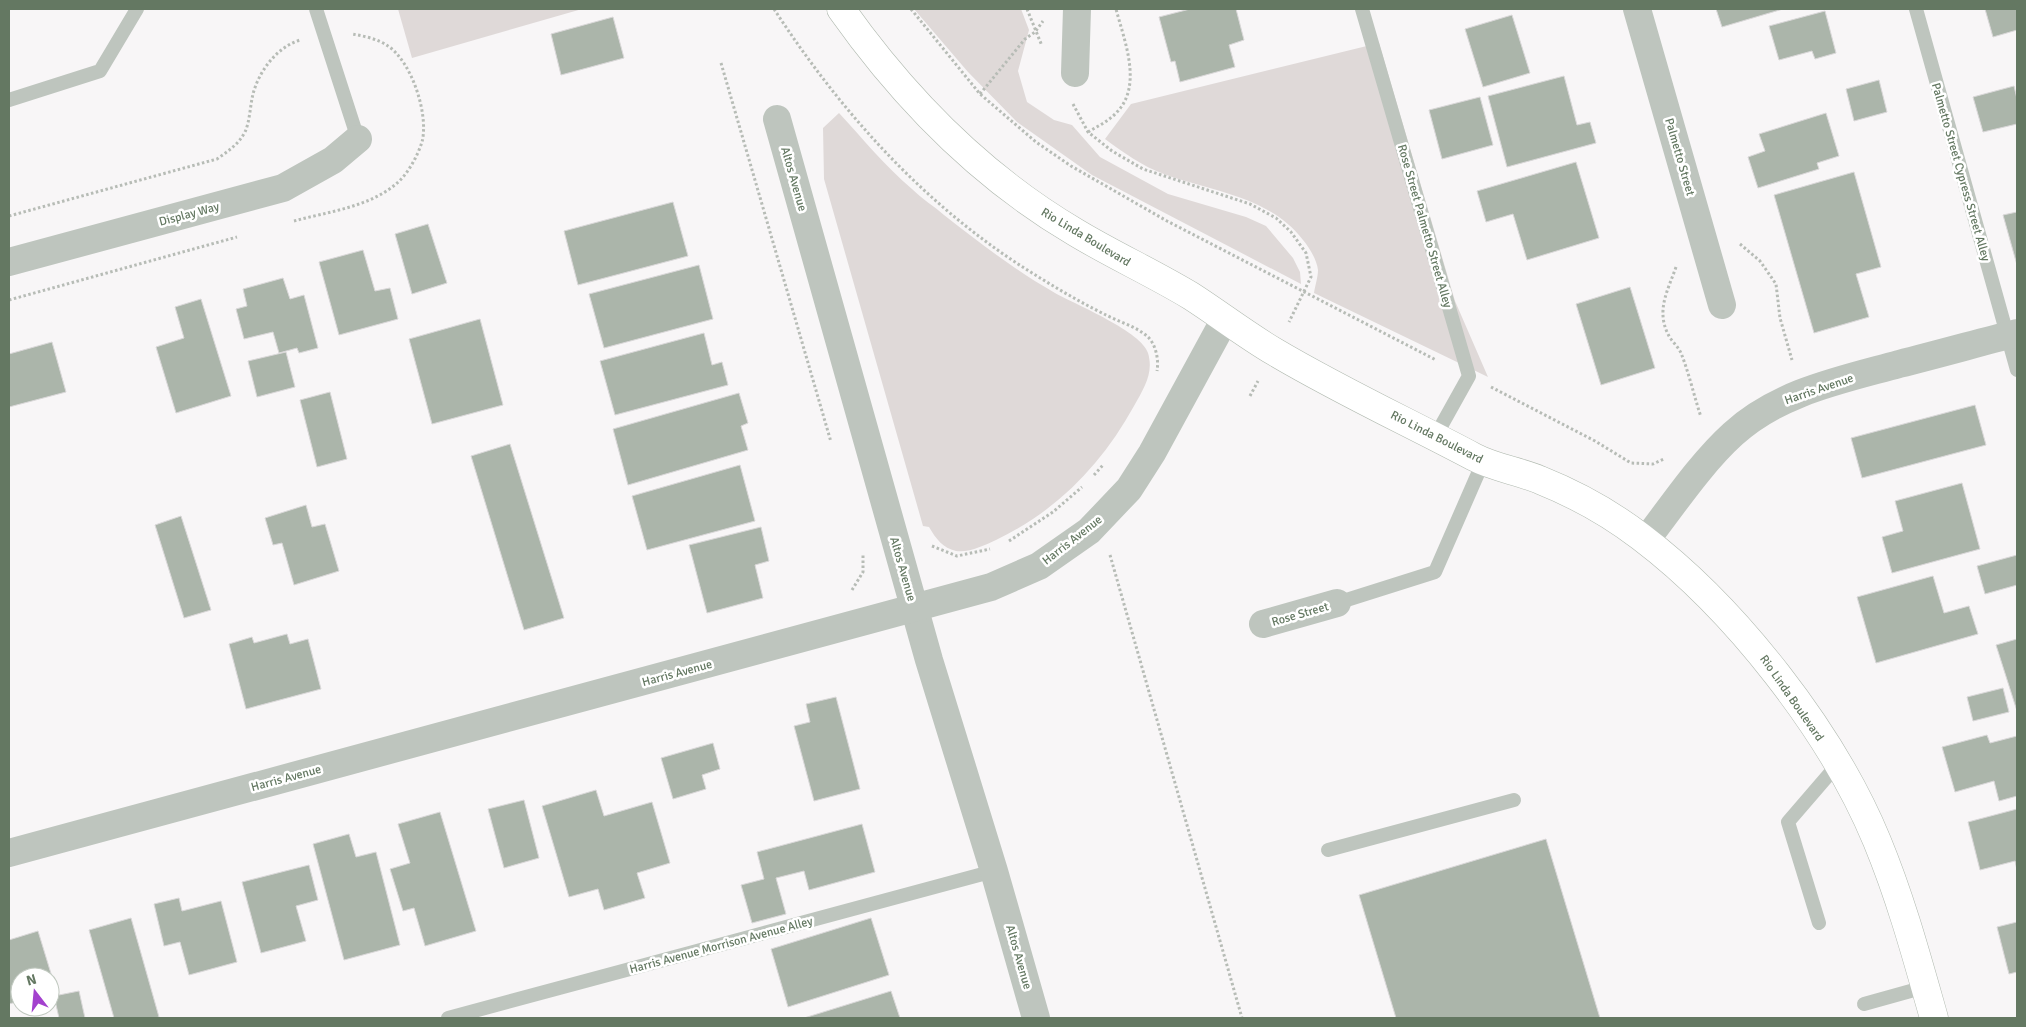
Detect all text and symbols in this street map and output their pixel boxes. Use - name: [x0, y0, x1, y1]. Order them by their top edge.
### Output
- street label: Palmetto Street Cypress Street Alley: [1928, 81, 1993, 263]
- street label: Palmetto Street: [1661, 117, 1698, 198]
- street label: Rose Street Palmetto Street Alley: [1394, 143, 1455, 310]
- street label: Altos Avenue: [777, 145, 810, 213]
- street label: Display Way: [157, 199, 221, 230]
- street label: Rio Linda Boulevard: [1038, 205, 1133, 270]
- street label: Harris Avenue: [1783, 371, 1856, 408]
- street label: Rio Linda Boulevard: [1388, 408, 1486, 467]
- street label: Harris Avenue: [1039, 512, 1105, 568]
- street label: Altos Avenue: [886, 535, 919, 603]
- street label: Rose Street: [1270, 599, 1330, 630]
- street label: Rio Linda Boulevard: [1756, 652, 1827, 744]
- street label: Harris Avenue: [640, 657, 714, 690]
- street label: Harris Avenue: [249, 762, 323, 795]
- street label: Harris Avenue Morrison Avenue Alley: [628, 914, 815, 977]
- street label: Altos Avenue: [1002, 923, 1035, 991]
- north arrow: [10, 967, 60, 1017]
- text: N: [25, 970, 39, 989]

